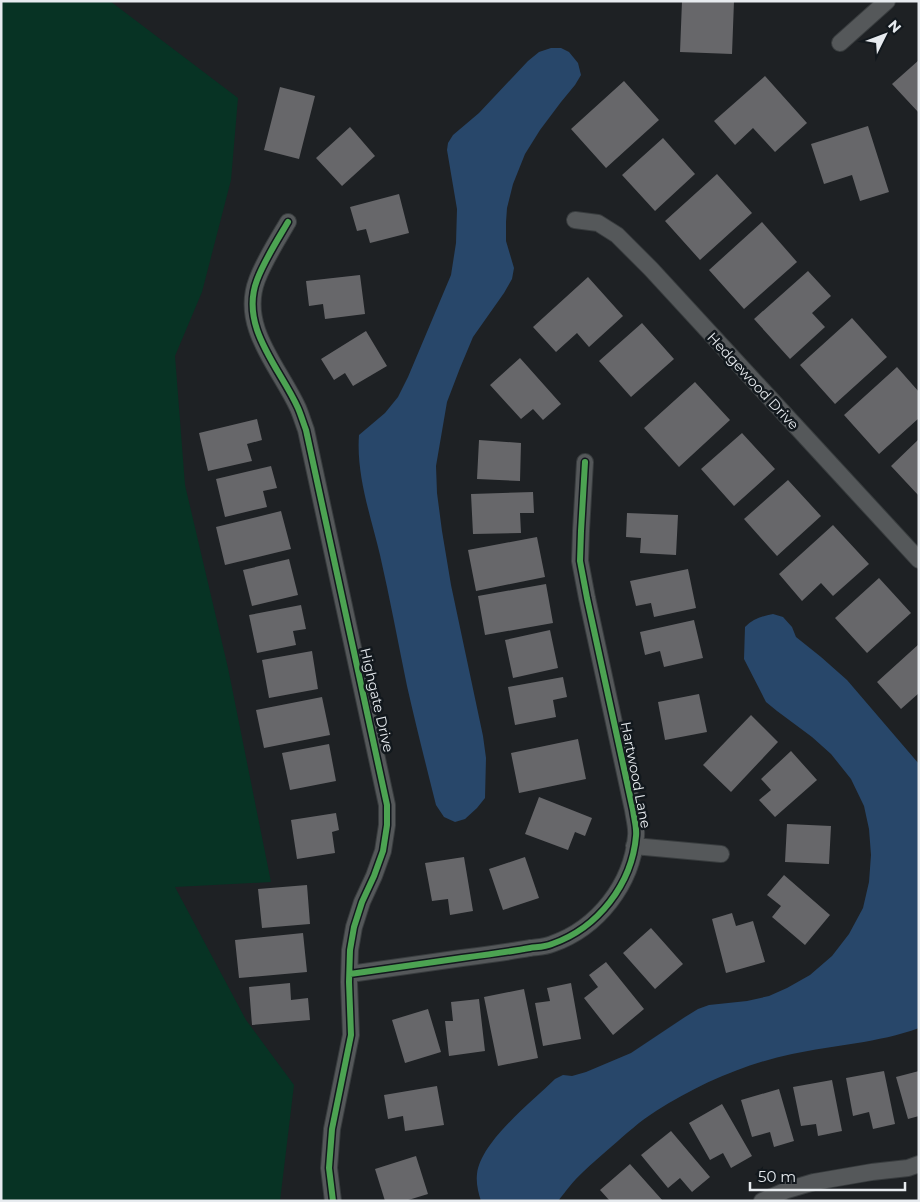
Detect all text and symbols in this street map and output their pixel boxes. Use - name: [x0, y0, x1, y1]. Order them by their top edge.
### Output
- north arrow: [860, 10, 910, 60]
- text: N: [884, 16, 905, 37]
- street label: Hedgewood Drive: [703, 329, 803, 433]
- street label: Highgate Drive: [356, 646, 398, 754]
- street label: Hartwood Lane: [617, 720, 655, 830]
- scale bar: [750, 1160, 905, 1192]
- text: 50 m: [758, 1167, 796, 1186]

